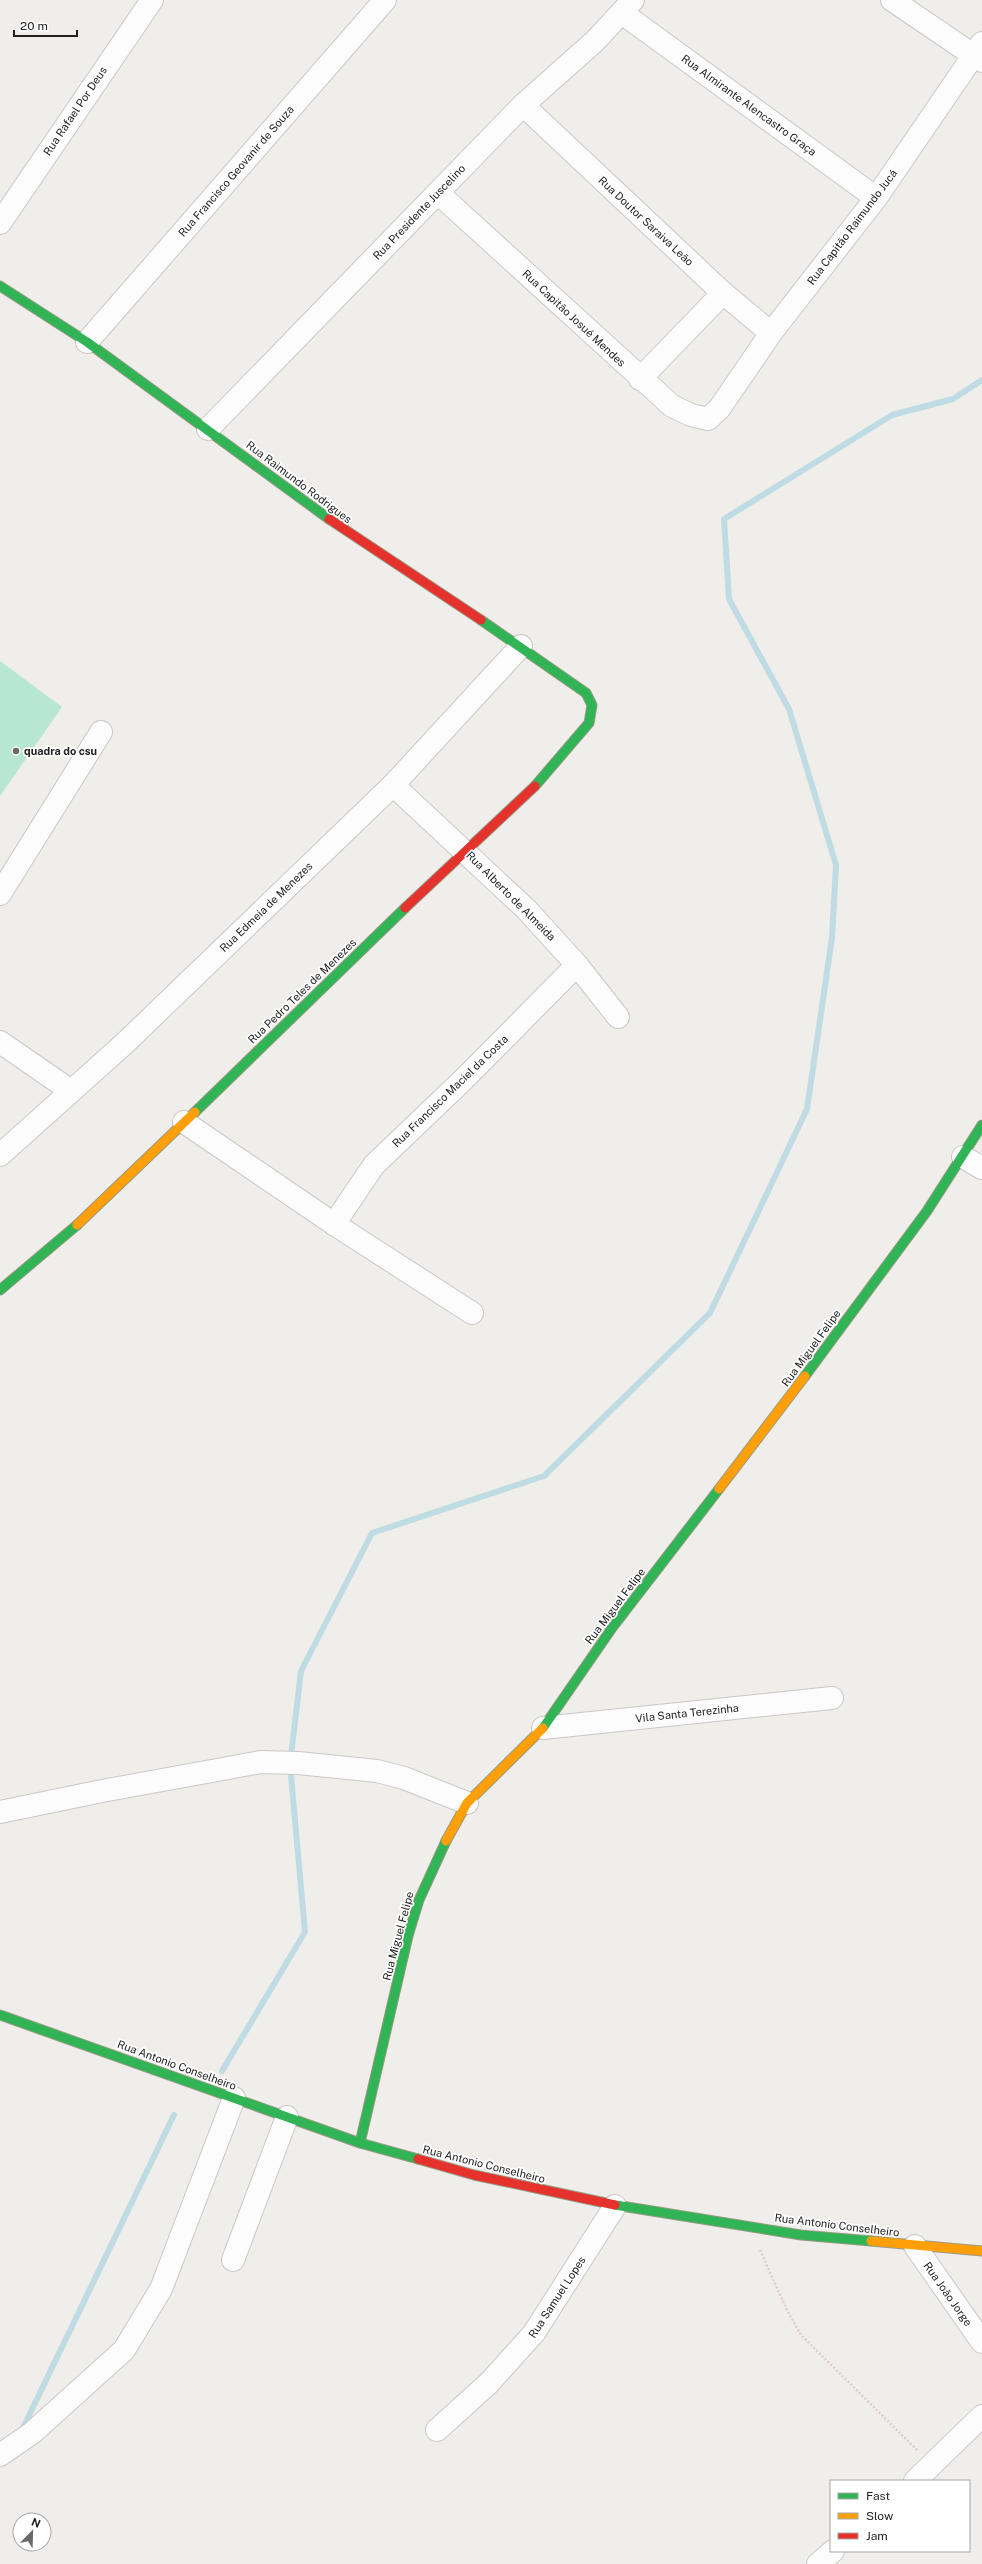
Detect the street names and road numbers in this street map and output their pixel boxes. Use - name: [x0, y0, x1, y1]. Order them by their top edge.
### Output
- street label: Rua Almirante Alencastro Graça: [679, 52, 819, 159]
- street label: Rua Rafael Por Deus: [41, 64, 109, 158]
- street label: Rua Francisco Geovanir de Souza: [176, 103, 296, 239]
- street label: Rua Presidente Juscelino: [371, 162, 467, 262]
- street label: Rua Capitão Raimundo Jucá: [805, 167, 899, 287]
- street label: Rua Doutor Saraiva Leão: [596, 174, 696, 268]
- street label: Rua Capitão Josué Mendes: [520, 267, 628, 369]
- street label: Rua Raimundo Rodrigues: [244, 439, 354, 526]
- street label: Rua Alberto de Almeida: [464, 849, 558, 943]
- street label: Rua Edmeia de Menezes: [217, 859, 315, 954]
- street label: Rua Pedro Teles de Menezes: [246, 936, 359, 1046]
- street label: Rua Francisco Maciel da Costa: [390, 1033, 510, 1149]
- street label: Rua Miguel Felipe: [779, 1307, 843, 1389]
- street label: Rua Miguel Felipe: [583, 1566, 647, 1646]
- street label: Vila Santa Terezinha: [635, 1702, 739, 1724]
- street label: Rua Miguel Felipe: [380, 1890, 416, 1982]
- street label: Rua Antonio Conselheiro: [116, 2038, 238, 2092]
- street label: Rua Antonio Conselheiro: [422, 2143, 546, 2185]
- street label: Rua Antonio Conselheiro: [774, 2211, 900, 2239]
- street label: Rua Samuel Lopes: [526, 2254, 588, 2340]
- street label: Rua João Jorge: [921, 2260, 975, 2328]

